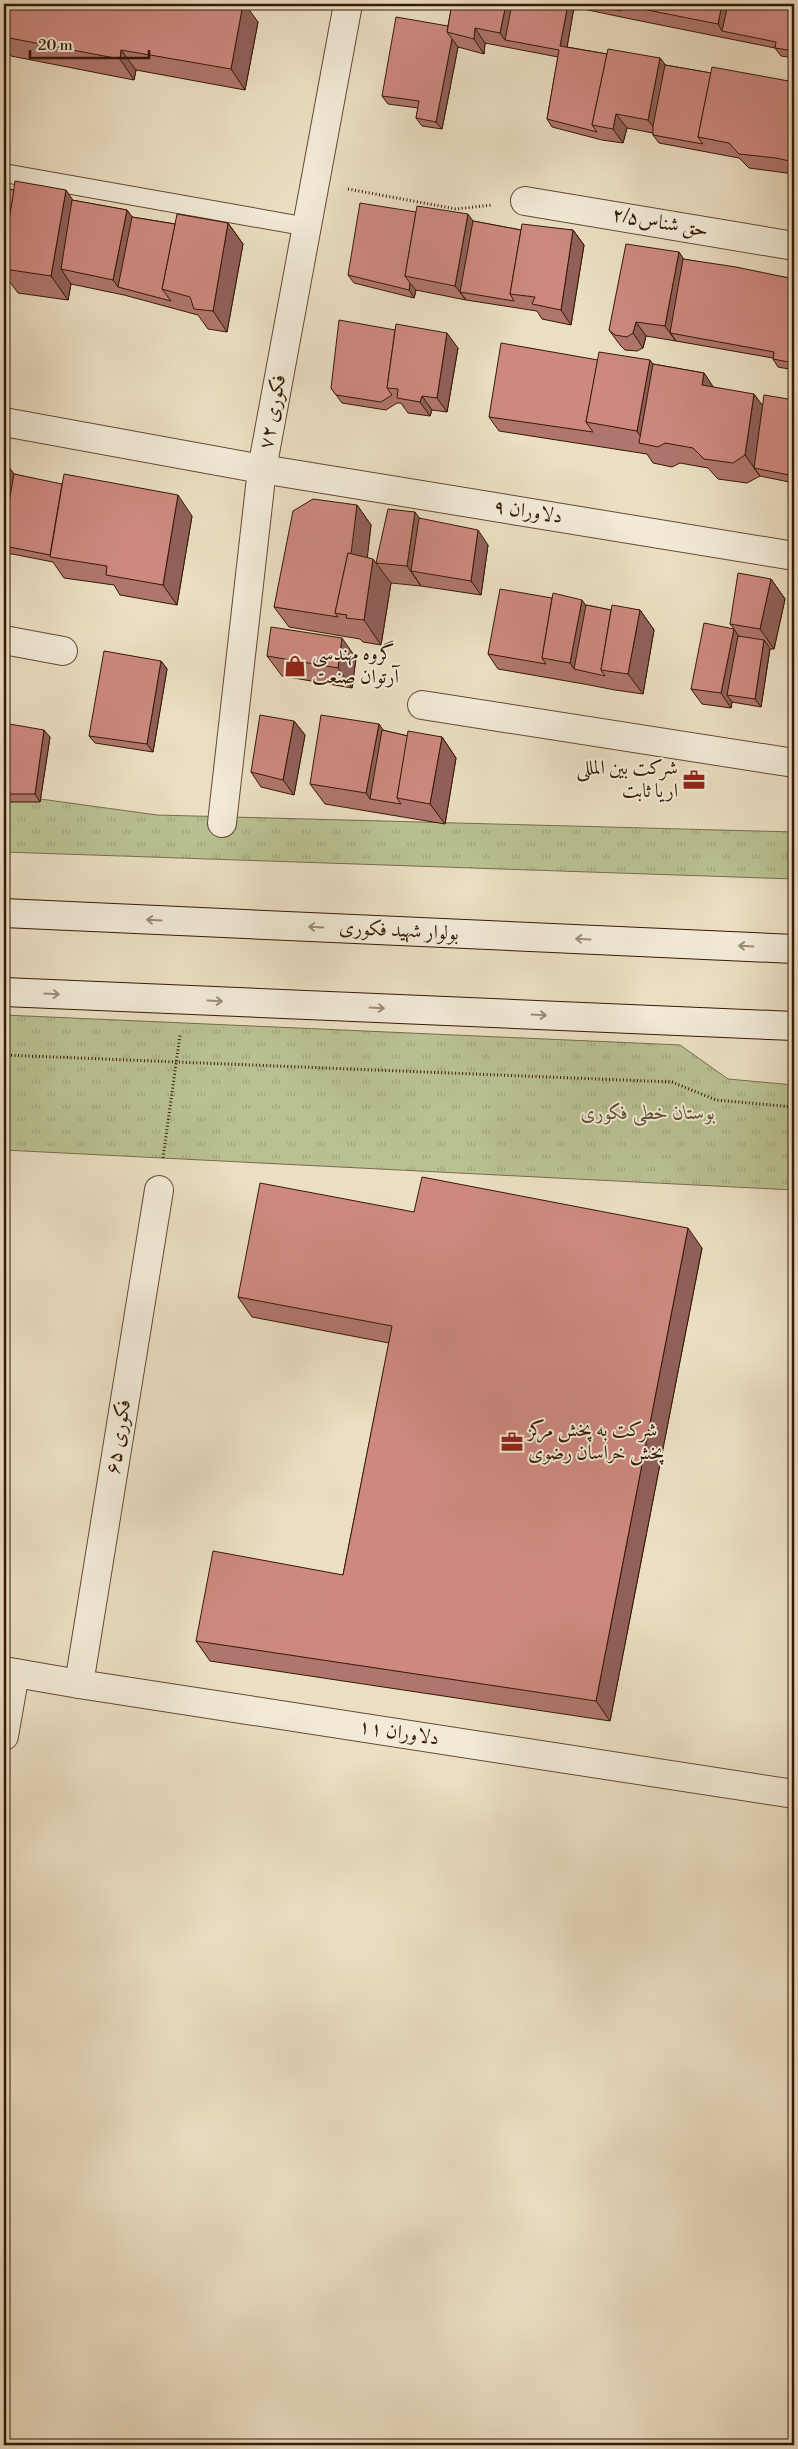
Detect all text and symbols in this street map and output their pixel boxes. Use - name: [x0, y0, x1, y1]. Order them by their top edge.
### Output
- scale bar: [30, 28, 149, 60]
- text: 20 m: [38, 36, 73, 55]
- street label: حق شناس۲/۵: [610, 202, 710, 244]
- street label: فکوری ۷۲: [254, 373, 292, 451]
- street label: دلاوران ۹: [492, 494, 564, 530]
- place label: گروه مهندسی آرتوان صنعت: [312, 640, 401, 690]
- shop icon: گروه مهندسی آرتوان صنعت: [282, 653, 308, 679]
- place label: شرکت بین المللی اریا ثابت: [576, 756, 678, 804]
- office icon: شرکت بین المللی اریا ثابت: [681, 767, 707, 793]
- one-way arrow: [146, 915, 162, 925]
- street label: بولوار شهید فکوری: [338, 915, 460, 947]
- one-way arrow: [308, 923, 324, 932]
- one-way arrow: [575, 935, 591, 944]
- one-way arrow: [738, 942, 754, 951]
- one-way arrow: [44, 989, 60, 998]
- one-way arrow: [206, 996, 223, 1006]
- one-way arrow: [368, 1003, 385, 1013]
- one-way arrow: [531, 1011, 547, 1020]
- park label: بوستان خطی فکوری: [581, 1101, 716, 1126]
- street label: فکوری ۶۵: [101, 1398, 137, 1476]
- place label: شرکت به پخش مرکز پخش خراسان رضوی: [526, 1418, 664, 1466]
- office icon: شرکت به پخش مرکز پخش خراسان رضوی: [499, 1429, 525, 1455]
- street label: دلاوران ۱۱: [357, 1714, 441, 1752]

